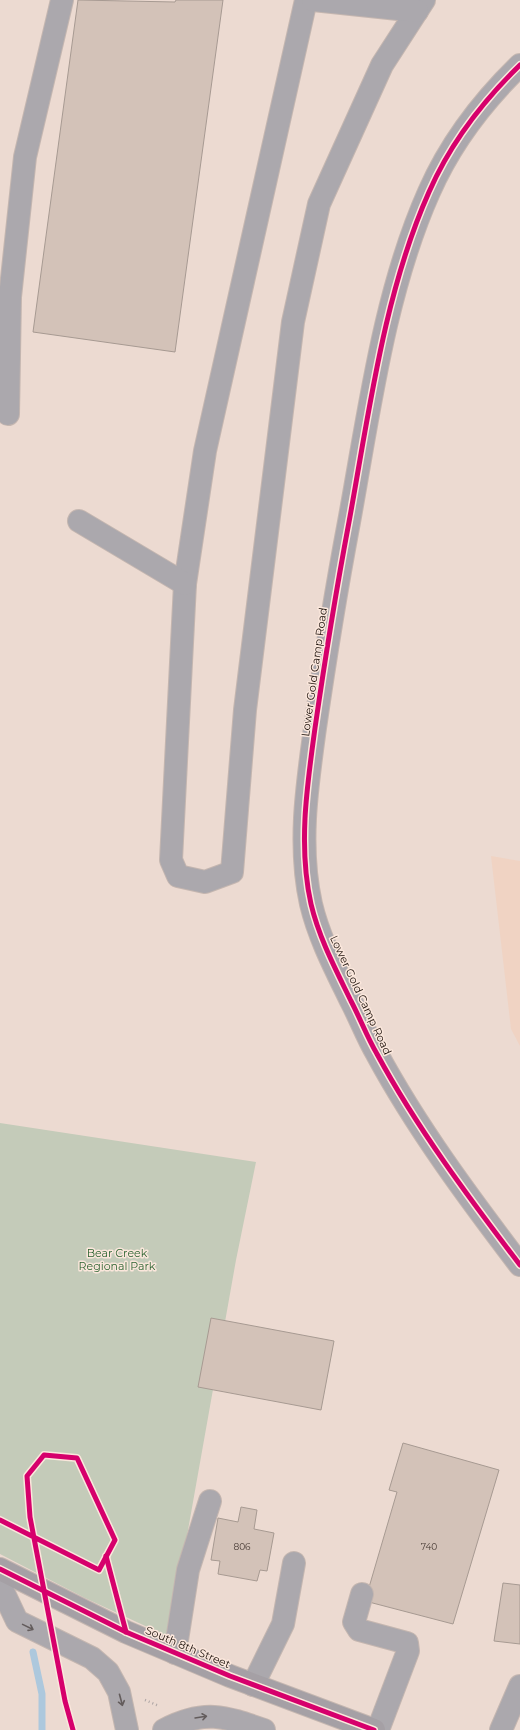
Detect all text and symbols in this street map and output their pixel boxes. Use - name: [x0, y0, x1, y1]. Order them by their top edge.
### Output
- street label: Lower Gold Camp Road: [298, 607, 330, 737]
- street label: Lower Gold Camp Road: [327, 933, 395, 1057]
- park label: Bear Creek Regional Park: [79, 1246, 156, 1273]
- house number: 806: [233, 1541, 251, 1552]
- house number: 740: [421, 1541, 437, 1552]
- street label: South 8th Street: [143, 1623, 233, 1671]
- one-way arrow: [22, 1624, 34, 1631]
- one-way arrow: [118, 1693, 126, 1706]
- one-way arrow: [194, 1713, 207, 1721]

